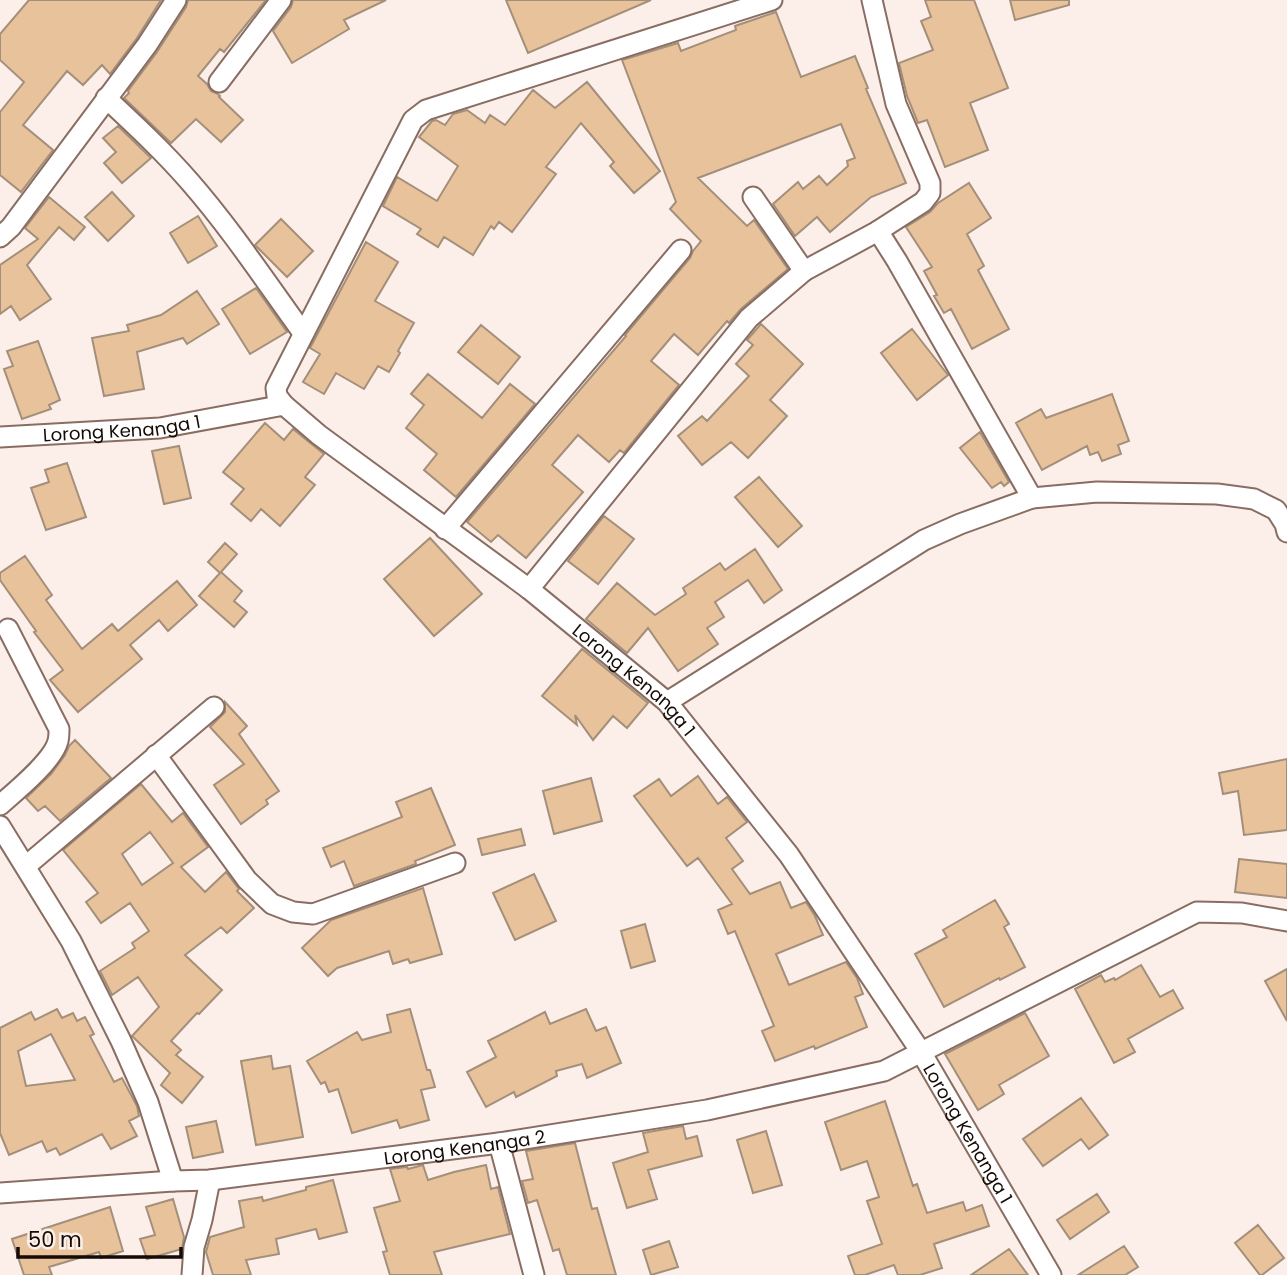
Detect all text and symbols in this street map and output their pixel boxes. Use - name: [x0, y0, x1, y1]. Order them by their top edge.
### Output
- street label: Lorong Kenanga 1: [42, 408, 202, 447]
- street label: Lorong Kenanga 1: [568, 617, 702, 741]
- street label: Lorong Kenanga 1: [918, 1059, 1019, 1208]
- street label: Lorong Kenanga 2: [382, 1123, 547, 1170]
- scale bar: [18, 1216, 180, 1260]
- text: 50 m: [28, 1225, 82, 1254]

